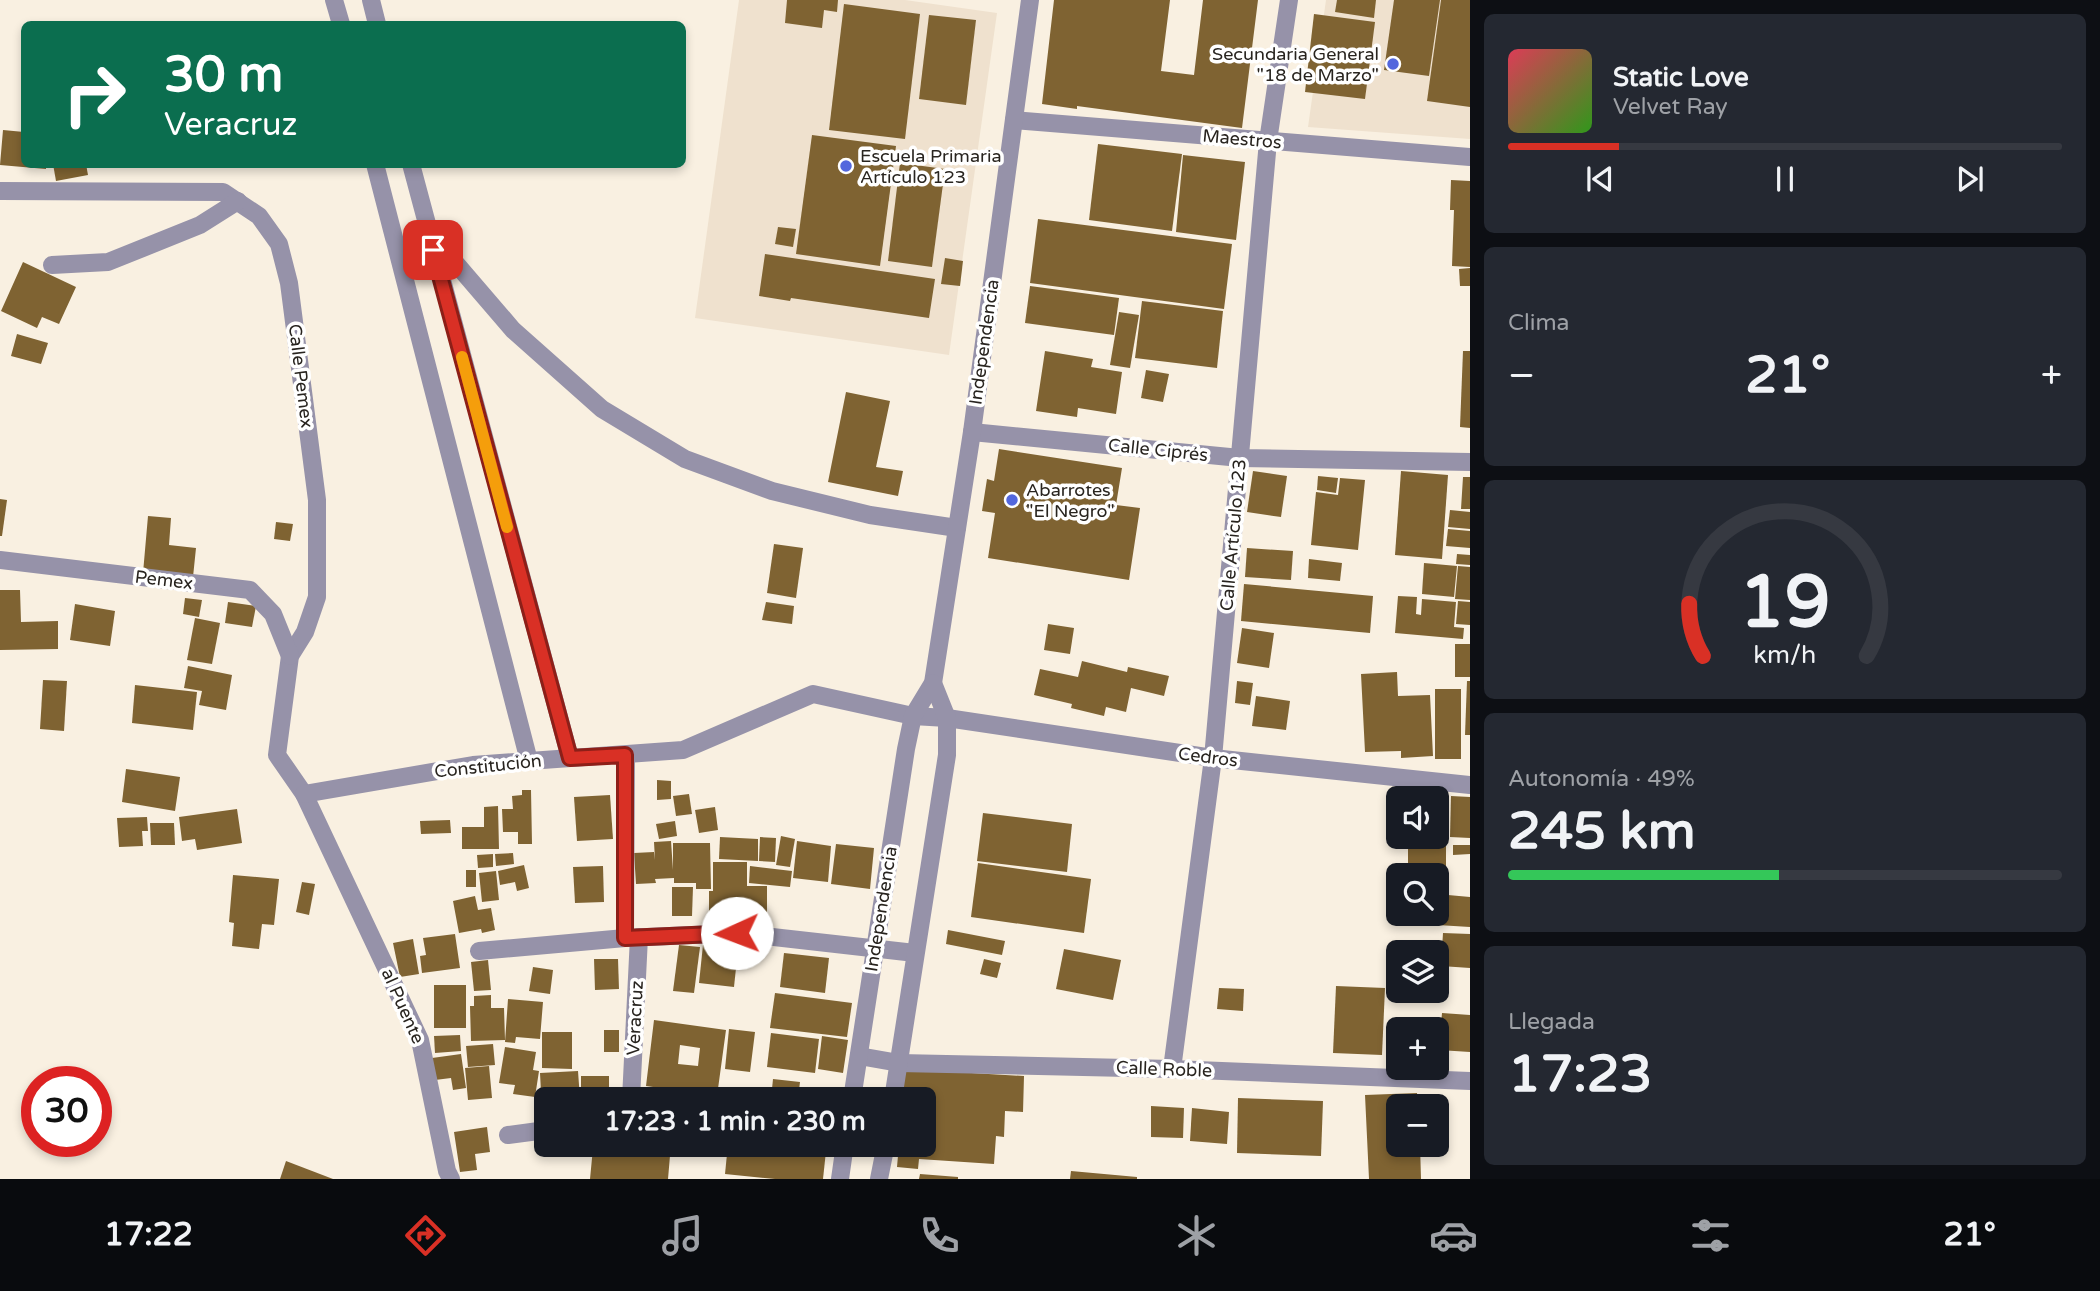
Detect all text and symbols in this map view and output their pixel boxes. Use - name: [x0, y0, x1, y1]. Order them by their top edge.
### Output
- place label: Secundaria General "18 de Marzo": [1212, 43, 1379, 86]
- text: 30 m: [164, 46, 283, 105]
- icon: right: [49, 49, 140, 140]
- marker: Secundaria General "18 de Marzo": [1385, 56, 1401, 72]
- text: Static Love: [1613, 62, 1749, 93]
- text: Velvet Ray: [1613, 93, 1728, 121]
- text: Veracruz: [164, 106, 298, 144]
- street label: Maestros: [1202, 125, 1282, 153]
- place label: Escuela Primaria Artículo 123: [860, 145, 1002, 188]
- marker: Escuela Primaria Artículo 123: [838, 158, 854, 174]
- icon: previous: [1581, 160, 1619, 198]
- icon: pause: [1766, 160, 1804, 198]
- icon: next: [1951, 160, 1989, 198]
- pin: [403, 220, 463, 280]
- icon: arrive: [414, 231, 452, 269]
- street label: Independencia: [964, 278, 1004, 406]
- text: Clima: [1508, 309, 1569, 337]
- street label: Calle Pemex: [284, 323, 318, 429]
- text: 21°: [1745, 344, 1830, 407]
- text: −: [1508, 353, 1535, 399]
- text: +: [2041, 353, 2062, 399]
- street label: Calle Ciprés: [1107, 434, 1209, 466]
- street label: Calle Artículo 123: [1215, 458, 1251, 612]
- place label: Abarrotes "El Negro": [1026, 479, 1115, 522]
- marker: Abarrotes "El Negro": [1004, 492, 1020, 508]
- text: 19: [1739, 559, 1831, 647]
- street label: Pemex: [134, 566, 194, 594]
- text: km/h: [1754, 639, 1816, 669]
- street label: Cedros: [1177, 742, 1239, 772]
- street label: Constitución: [433, 749, 543, 783]
- text: Autonomía · 49%: [1508, 765, 1695, 793]
- map controls: [1386, 786, 1449, 1157]
- button: sound: [1386, 786, 1449, 849]
- text: 245 km: [1508, 800, 1696, 863]
- street label: Independencia: [860, 845, 902, 973]
- button: search: [1386, 863, 1449, 926]
- position arrow: [700, 896, 774, 970]
- button: layers: [1386, 940, 1449, 1003]
- street label: al Puente: [377, 965, 429, 1047]
- street label: Veracruz: [622, 980, 648, 1056]
- text: Llegada: [1508, 1008, 1595, 1036]
- button: +: [1386, 1017, 1449, 1080]
- text: 17:23: [1508, 1043, 1652, 1106]
- street label: Calle Roble: [1116, 1056, 1212, 1082]
- speed limit sign: 30: [21, 1066, 112, 1157]
- button: −: [1386, 1094, 1449, 1157]
- text: 17:23 · 1 min · 230 m: [604, 1106, 866, 1137]
- icon: directions: [401, 1211, 450, 1260]
- icon: music: [658, 1211, 707, 1260]
- icon: phone: [915, 1211, 964, 1260]
- icon: climate: [1172, 1211, 1221, 1260]
- icon: car: [1429, 1211, 1478, 1260]
- icon: filters: [1686, 1211, 1735, 1260]
- text: 17:22: [104, 1216, 193, 1254]
- text: 21°: [1944, 1216, 1996, 1254]

